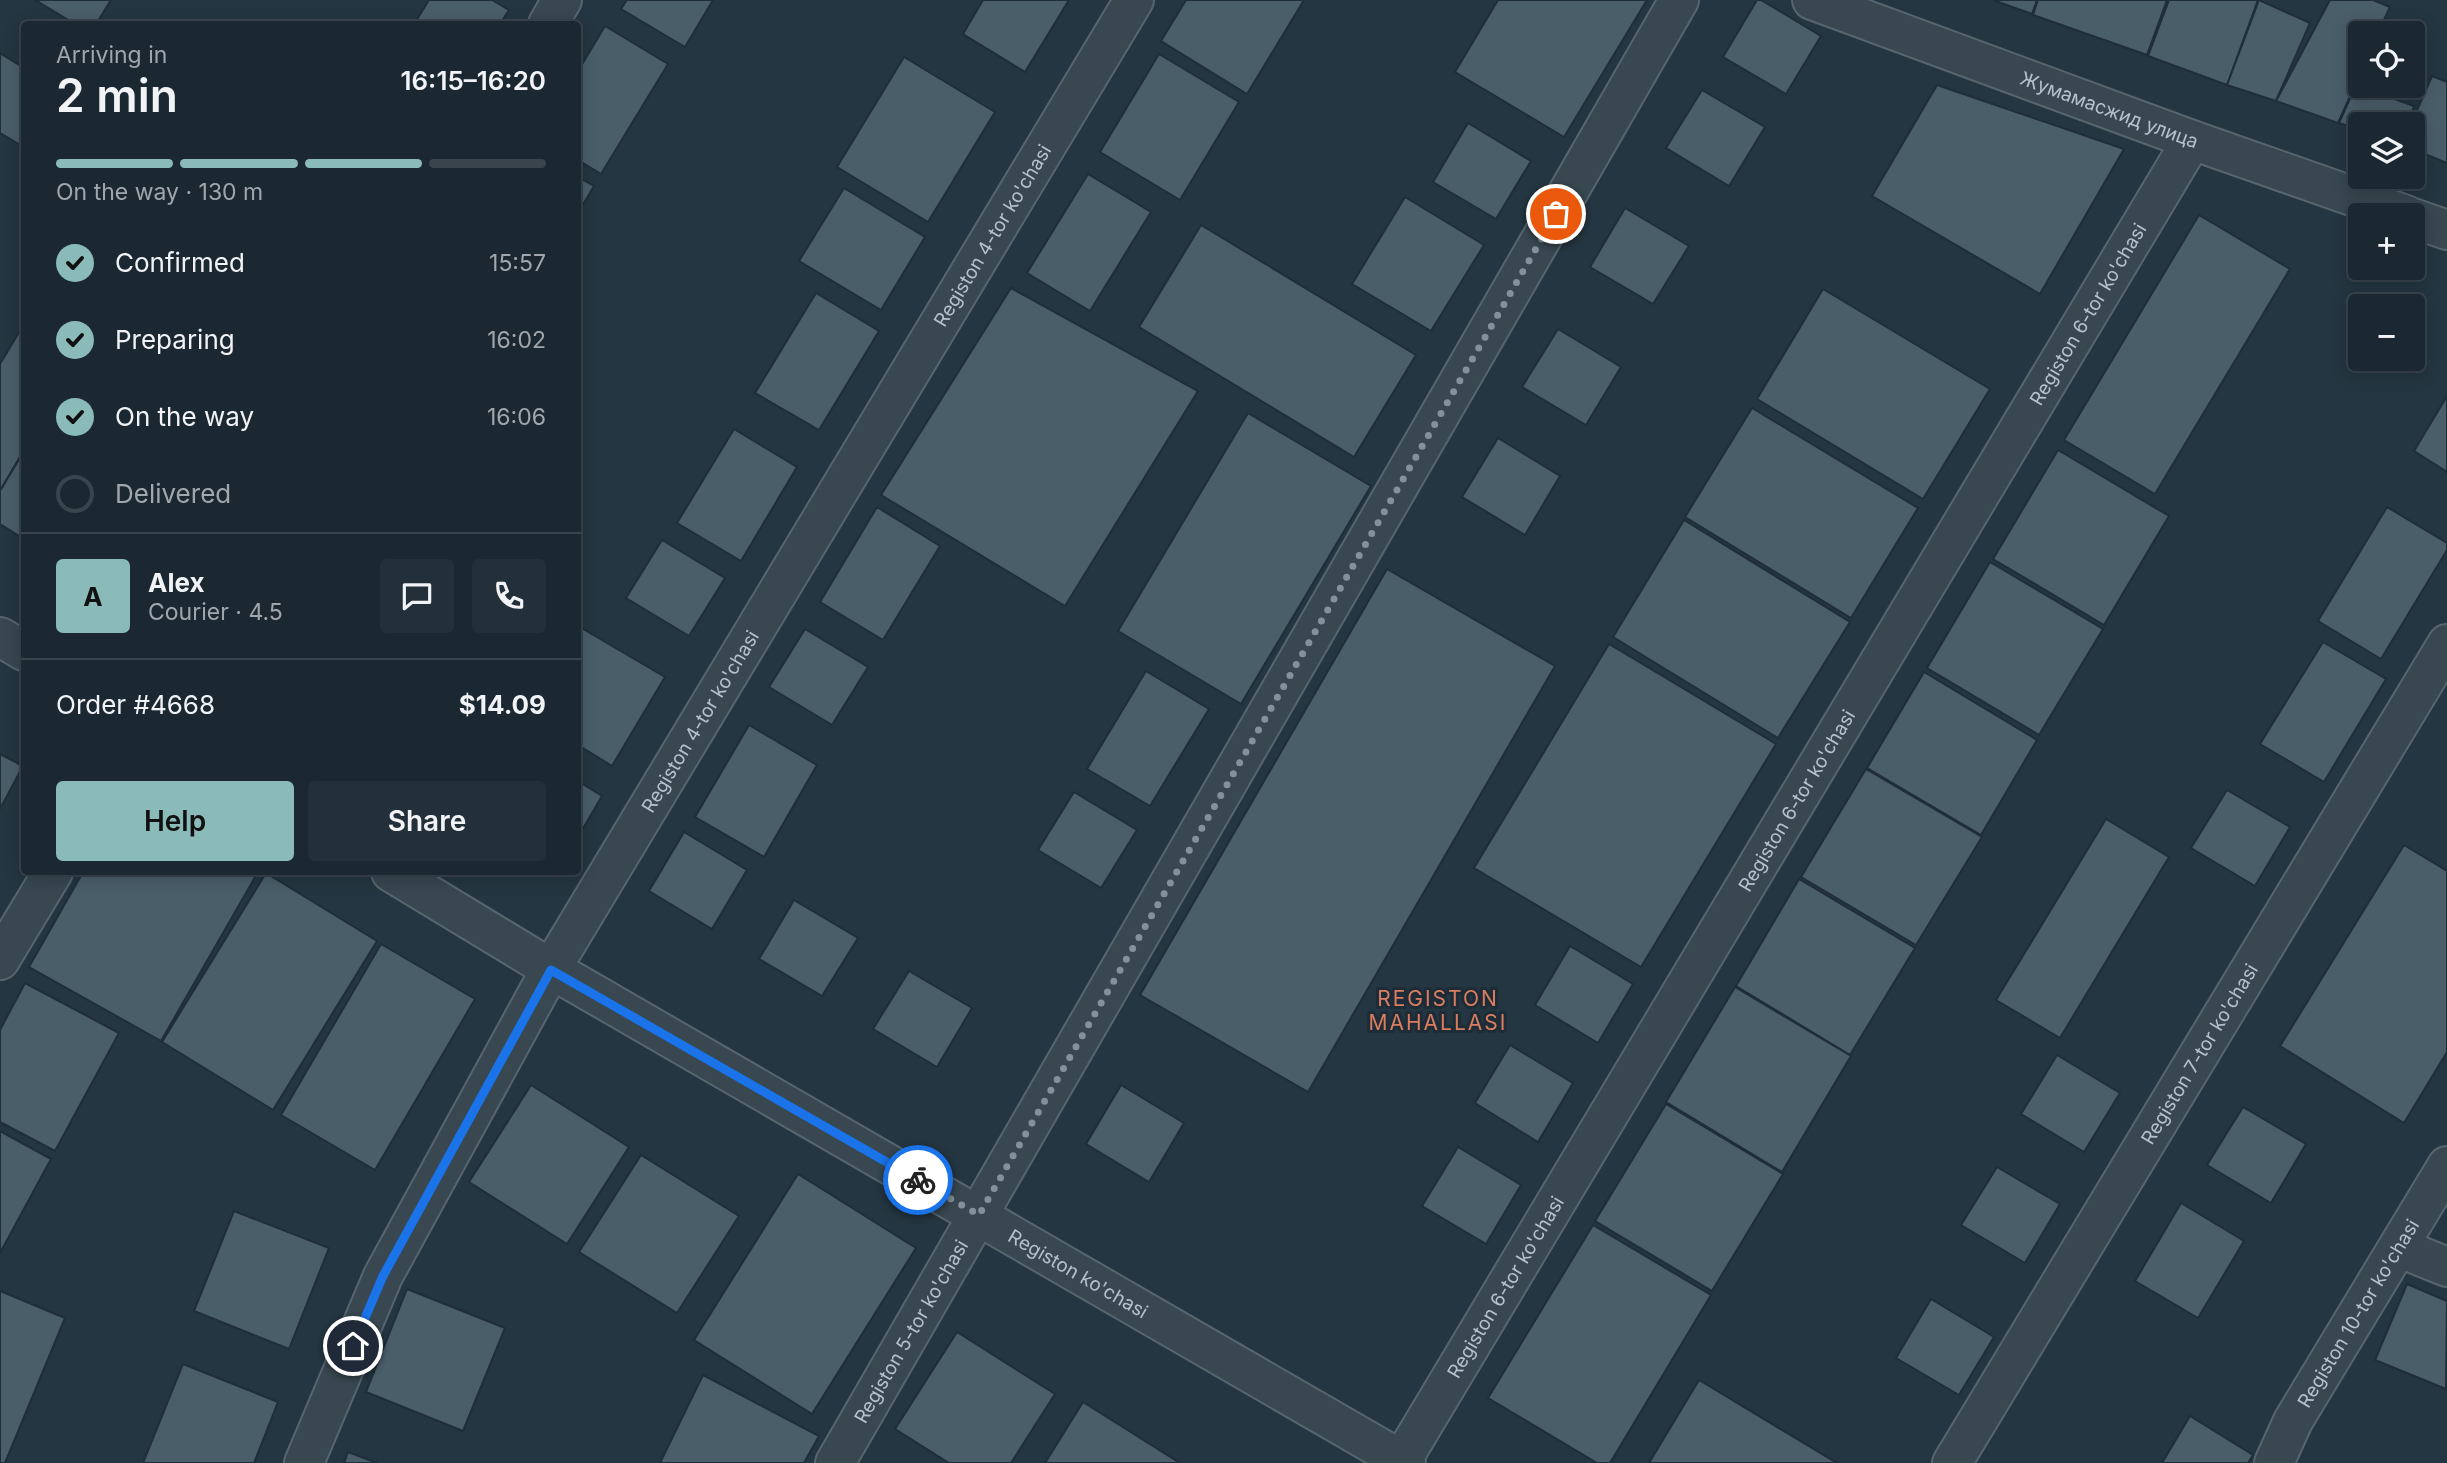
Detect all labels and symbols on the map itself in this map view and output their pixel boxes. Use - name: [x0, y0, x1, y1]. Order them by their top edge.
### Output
- street label: Жумамасжид улица: [2017, 67, 2201, 153]
- street label: Registon 4-tor ko'chasi: [929, 141, 1056, 331]
- pin: [1526, 184, 1586, 244]
- street label: Registon 6-tor ko'chasi: [2025, 219, 2151, 409]
- street label: Registon 4-tor ko'chasi: [637, 626, 764, 817]
- street label: Registon 6-tor ko'chasi: [1734, 706, 1860, 896]
- street label: Registon 7-tor ko'chasi: [2136, 960, 2263, 1149]
- district label: REGISTON MAHALLASI: [1369, 986, 1507, 1035]
- courier: [883, 1145, 953, 1215]
- street label: Registon 6-tor ko'chasi: [1442, 1192, 1569, 1382]
- street label: Registon 10-tor ko'chasi: [2293, 1215, 2424, 1412]
- street label: Registon ko'chasi: [1004, 1225, 1152, 1323]
- street label: Registon 5-tor ko'chasi: [850, 1236, 973, 1427]
- pin: [323, 1316, 383, 1376]

